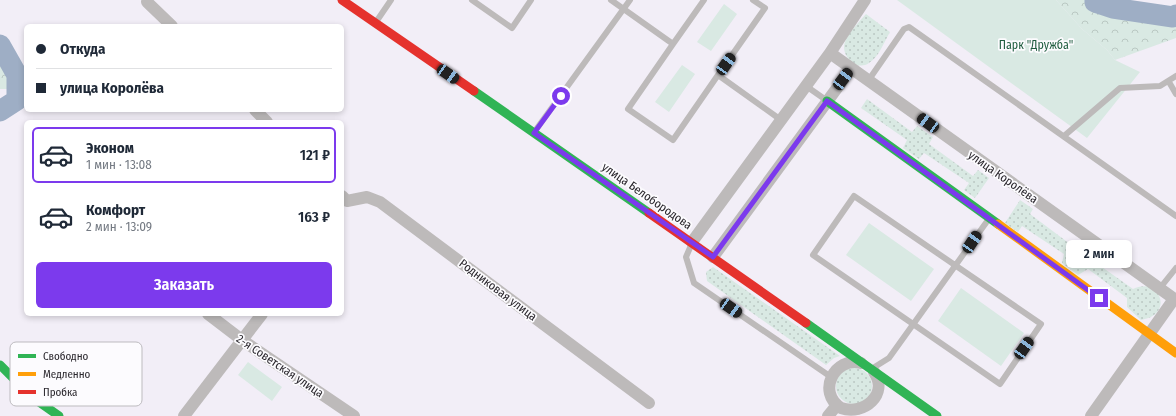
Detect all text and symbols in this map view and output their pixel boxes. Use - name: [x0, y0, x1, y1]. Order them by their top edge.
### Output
- park label: Парк "Дружба": [999, 38, 1073, 52]
- text: Откуда: [60, 40, 105, 58]
- car: [714, 51, 738, 77]
- car: [435, 62, 461, 86]
- car: [831, 66, 855, 92]
- text: улица Королёва: [60, 79, 164, 97]
- route start: [552, 87, 570, 105]
- car: [915, 111, 941, 135]
- icon: car: [38, 137, 74, 173]
- text: Эконом: [86, 139, 134, 157]
- text: 121 ₽: [300, 146, 330, 164]
- street label: улица Королёва: [965, 148, 1041, 206]
- text: 1 мин · 13:08: [86, 157, 152, 172]
- street label: улица Белобородова: [599, 160, 695, 232]
- icon: car: [38, 199, 74, 235]
- text: Комфорт: [86, 201, 145, 219]
- text: 163 ₽: [298, 208, 330, 226]
- text: 2 мин · 13:09: [86, 219, 152, 234]
- car: [960, 229, 984, 255]
- callout: 2 мин: [1066, 240, 1132, 268]
- text: 2 мин: [1084, 246, 1114, 261]
- street label: Родниковая улица: [456, 256, 540, 324]
- button: Заказать: [36, 262, 332, 308]
- route end: [1090, 289, 1108, 307]
- car: [718, 296, 744, 320]
- street label: 2-я Советская улица: [234, 332, 326, 400]
- car: [1012, 335, 1036, 361]
- legend: [10, 342, 142, 406]
- text: Свободно: [43, 350, 88, 363]
- text: Медленно: [43, 368, 91, 381]
- text: Пробка: [43, 386, 77, 399]

